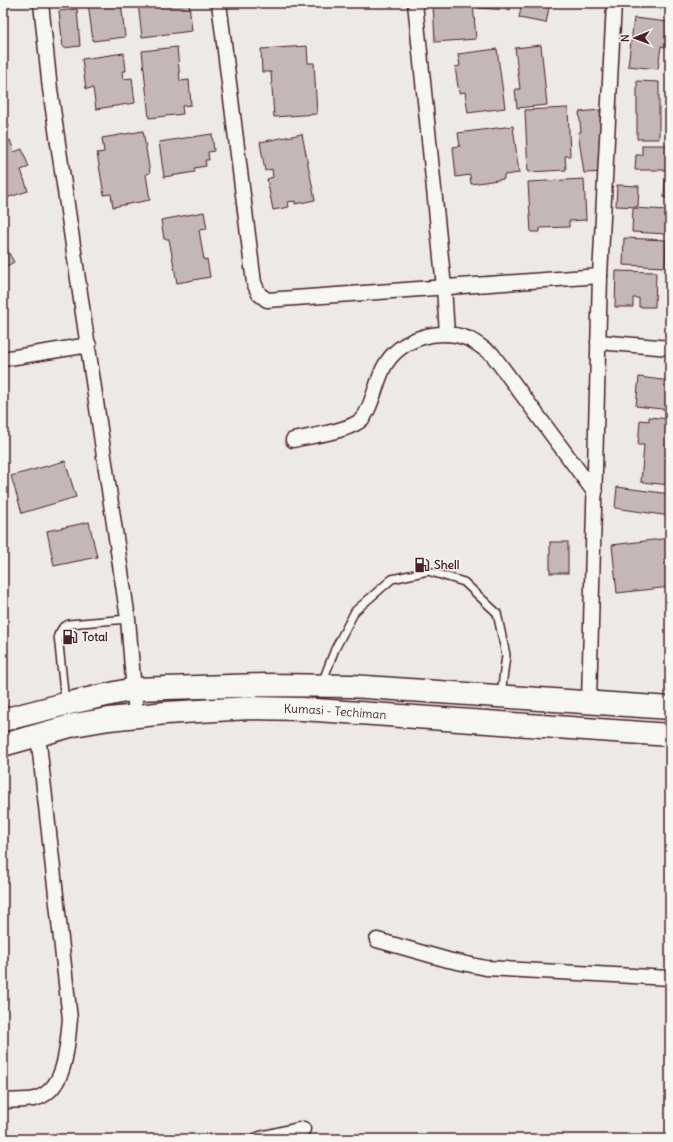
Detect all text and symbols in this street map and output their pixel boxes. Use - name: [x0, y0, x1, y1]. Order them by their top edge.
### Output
- north arrow: [615, 18, 655, 58]
- text: N: [618, 34, 632, 42]
- fuel station icon: Shell: [413, 556, 431, 574]
- place label: Shell: [434, 557, 460, 572]
- fuel station icon: Total: [61, 628, 79, 646]
- place label: Total: [82, 629, 108, 644]
- street label: Kumasi - Techiman: [284, 701, 387, 722]

